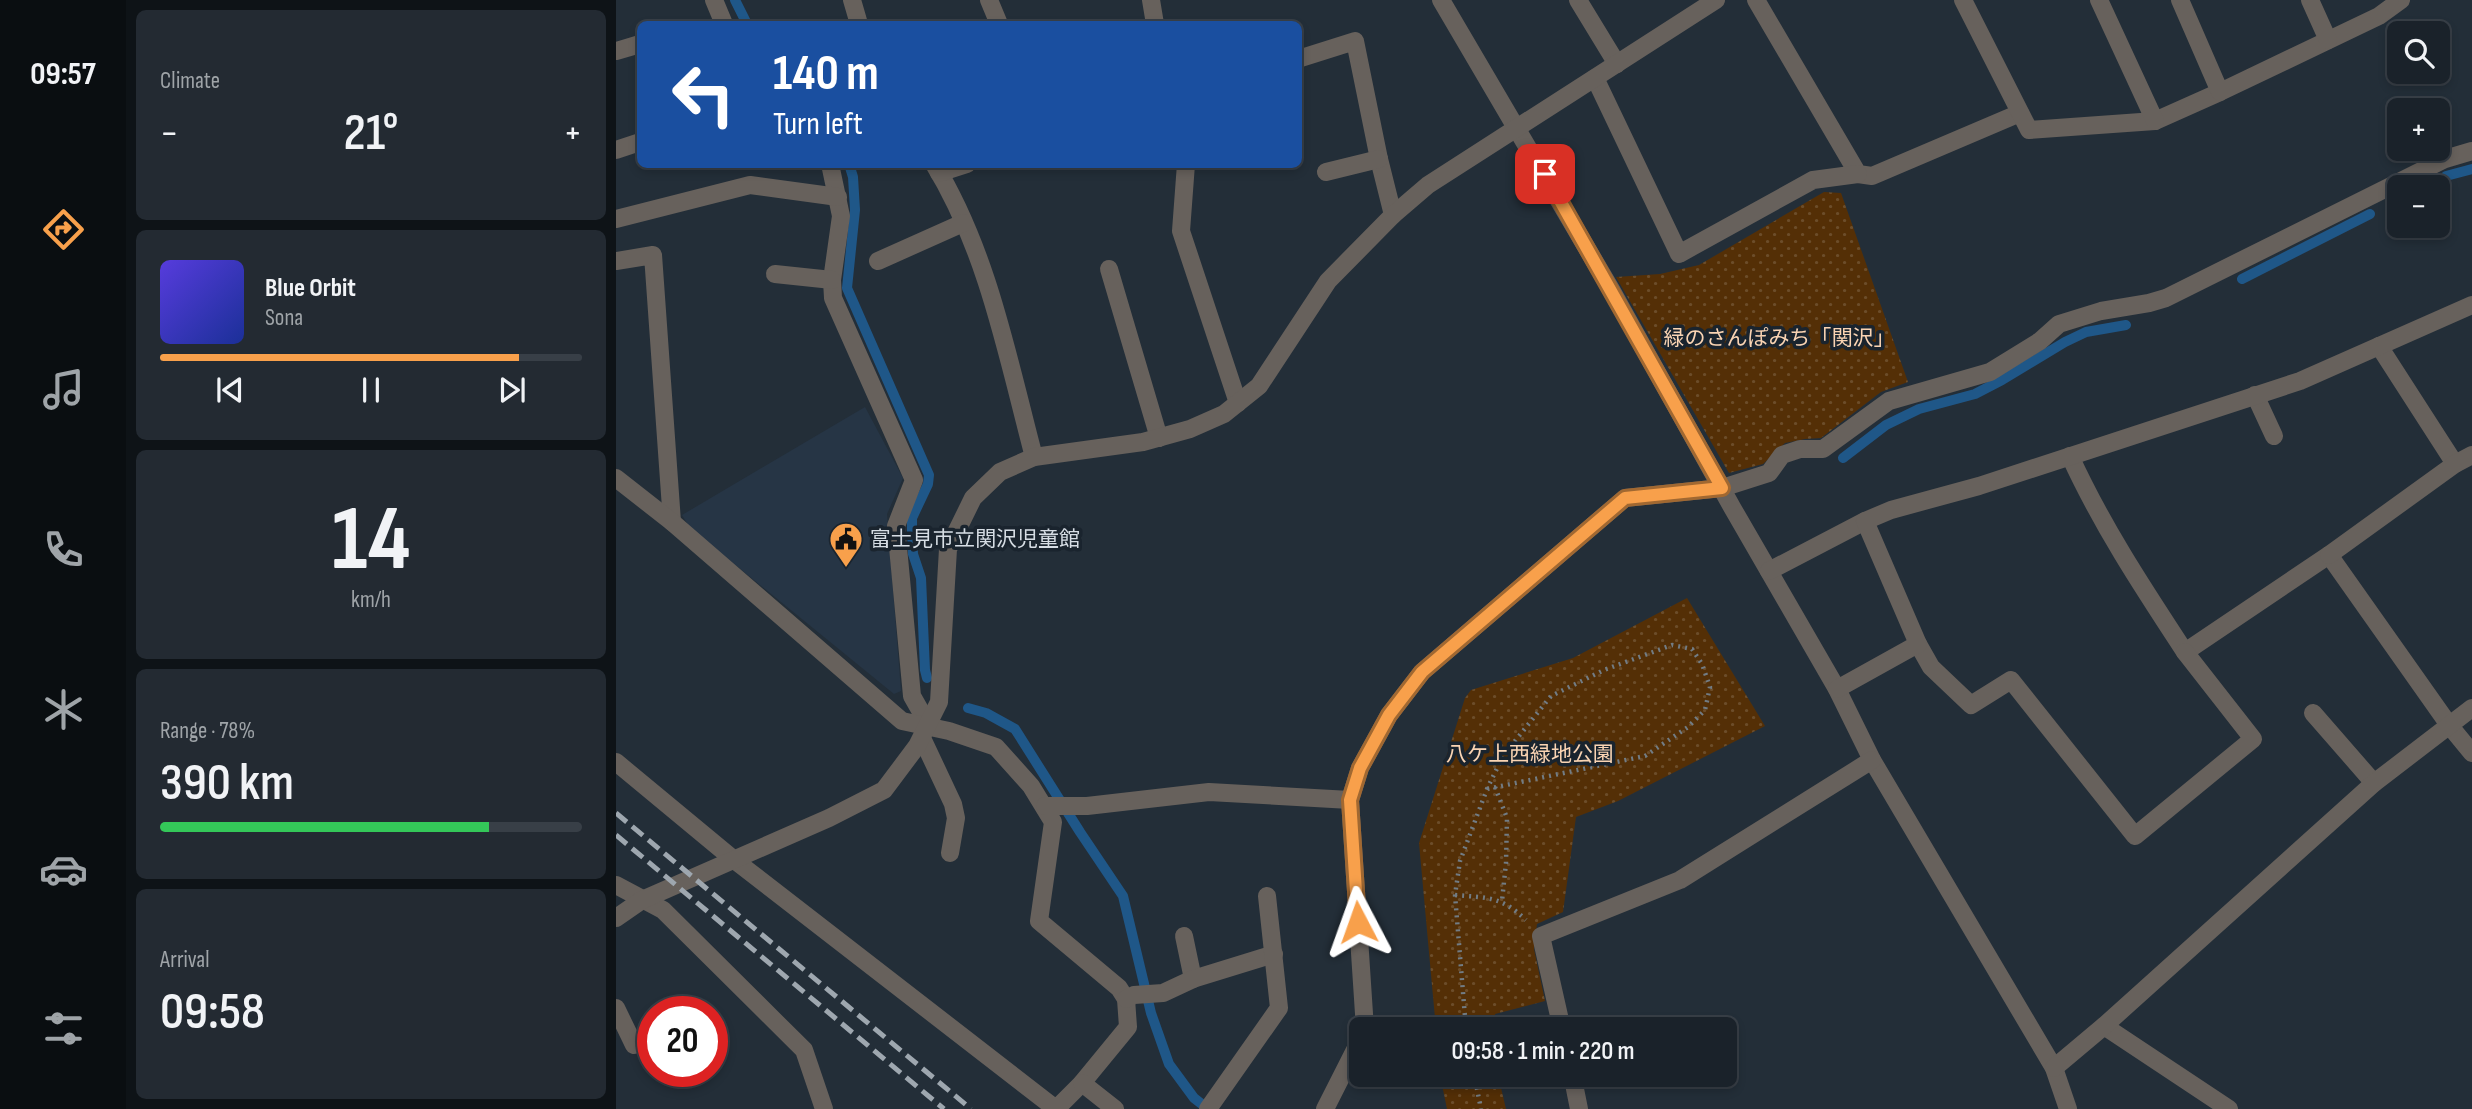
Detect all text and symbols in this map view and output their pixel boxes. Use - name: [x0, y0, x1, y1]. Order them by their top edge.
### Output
- map controls: [2387, 21, 2450, 238]
- button: search: [2387, 21, 2450, 84]
- text: 140 m: [773, 45, 879, 104]
- icon: left: [658, 49, 749, 140]
- text: 09:57: [30, 55, 96, 94]
- text: Climate: [160, 67, 220, 95]
- button: +: [2387, 98, 2450, 161]
- text: 21°: [344, 102, 398, 165]
- text: Turn left: [773, 105, 863, 144]
- text: −: [160, 111, 179, 156]
- text: +: [563, 111, 582, 156]
- pin: [1515, 144, 1575, 204]
- icon: arrive: [1526, 155, 1564, 193]
- button: −: [2387, 175, 2450, 238]
- icon: directions: [39, 205, 88, 254]
- text: Blue Orbit: [265, 273, 356, 304]
- text: Sona: [265, 304, 303, 332]
- park label: 緑のさんぽみち「関沢」: [1664, 326, 1895, 351]
- icon: music: [39, 365, 88, 414]
- icon: previous: [211, 371, 249, 409]
- icon: pause: [352, 371, 390, 409]
- icon: next: [493, 371, 531, 409]
- text: 14: [332, 486, 410, 595]
- public building icon: 富士見市立関沢児童館: [827, 520, 865, 569]
- icon: phone: [39, 525, 88, 574]
- place label: 富士見市立関沢児童館: [870, 527, 1080, 552]
- text: km/h: [351, 586, 391, 614]
- icon: climate: [39, 685, 88, 734]
- text: Range · 78%: [160, 717, 255, 745]
- park label: 八ケ上西緑地公園: [1446, 742, 1614, 767]
- text: 390 km: [160, 752, 294, 815]
- icon: car: [39, 845, 88, 894]
- position arrow: [1321, 885, 1395, 959]
- text: Arrival: [160, 946, 209, 974]
- text: 09:58: [160, 981, 265, 1044]
- speed limit sign: 20: [637, 996, 728, 1087]
- icon: filters: [39, 1004, 88, 1053]
- text: 09:58 · 1 min · 220 m: [1452, 1036, 1634, 1067]

